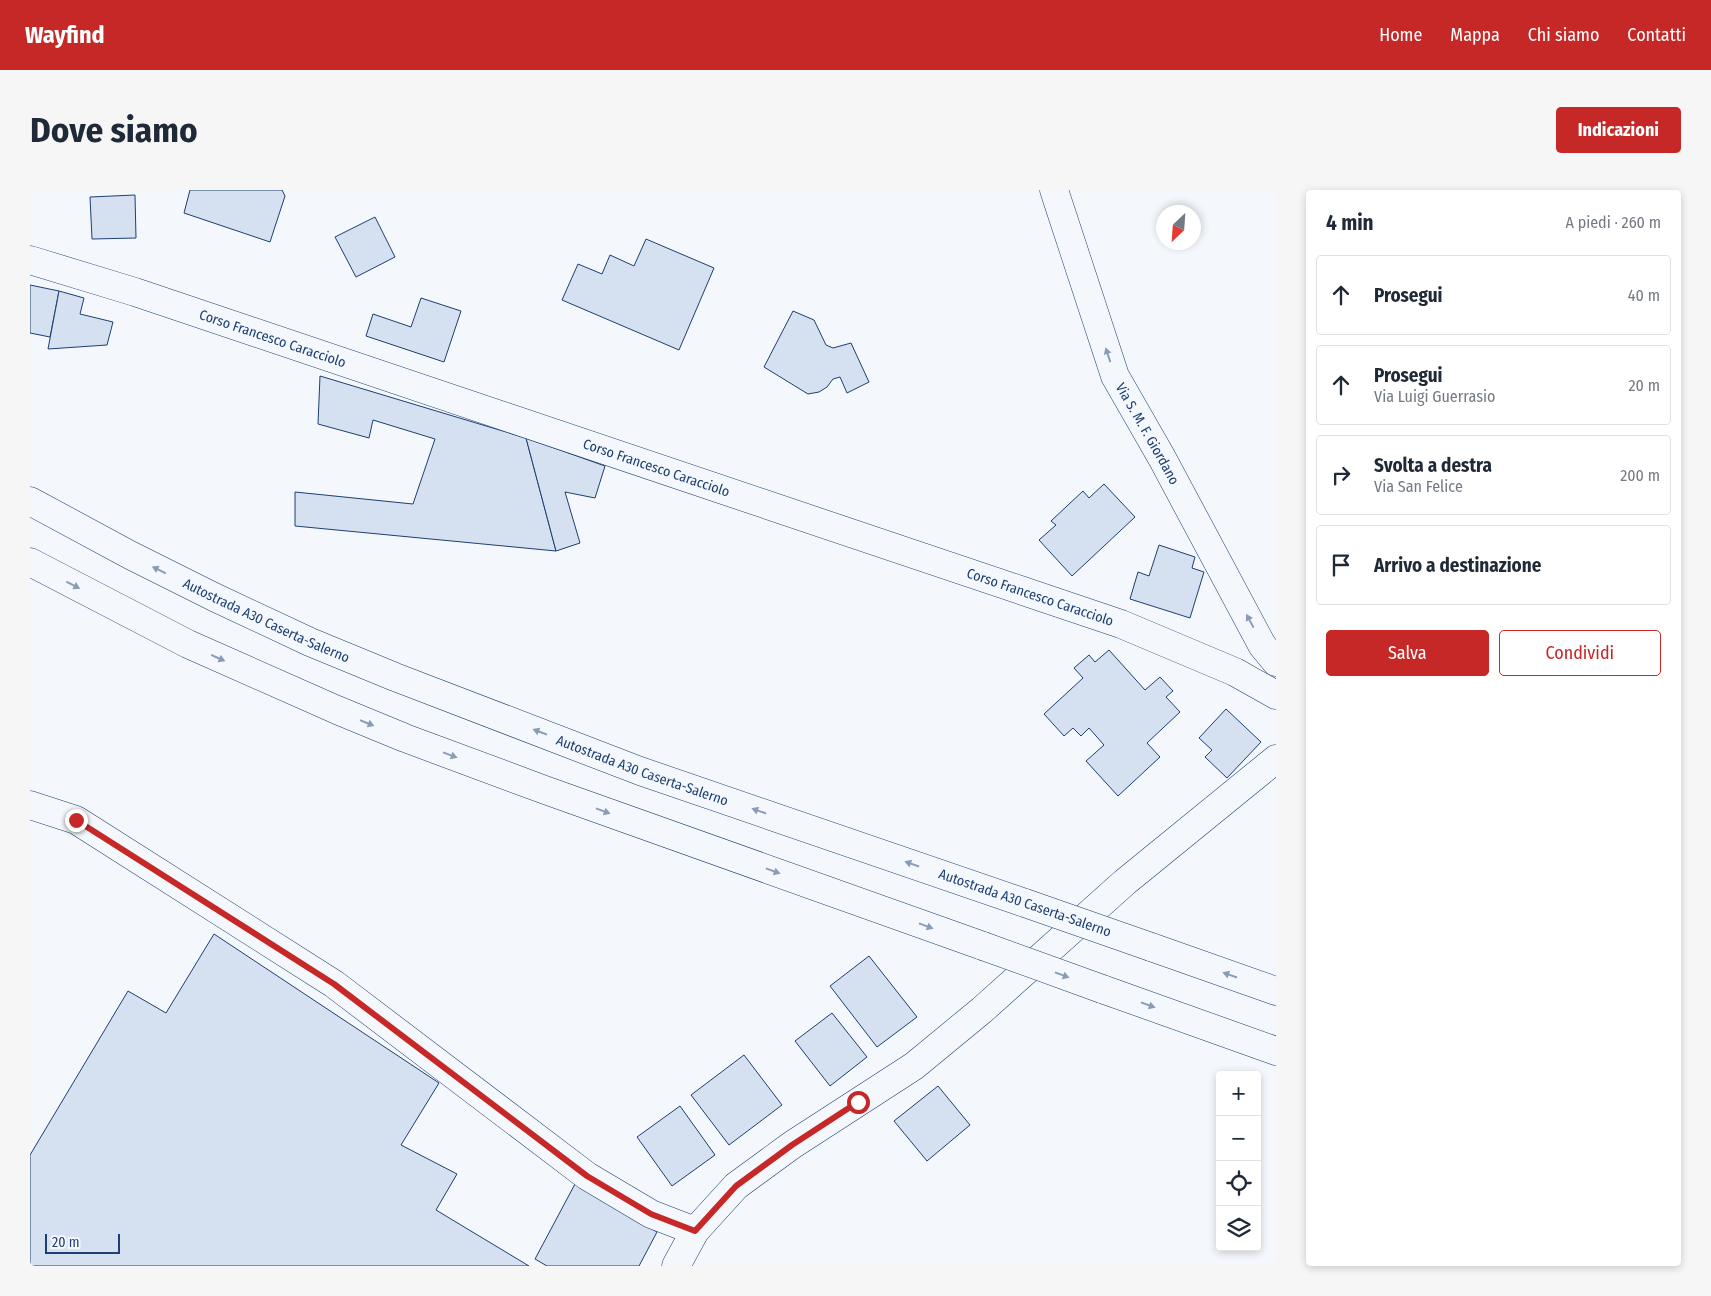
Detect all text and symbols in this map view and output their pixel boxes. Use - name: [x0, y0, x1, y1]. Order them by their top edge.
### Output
- text: Wayfind: [25, 21, 105, 49]
- text: Home: [1379, 24, 1422, 46]
- text: Mappa: [1450, 24, 1500, 46]
- text: Chi siamo: [1528, 24, 1599, 46]
- text: Contatti: [1627, 24, 1686, 46]
- button: Indicazioni: [1556, 107, 1681, 153]
- text: Dove siamo: [30, 109, 198, 151]
- north arrow: [1156, 205, 1201, 250]
- text: 4 min: [1326, 210, 1374, 236]
- text: A piedi · 260 m: [1565, 213, 1661, 232]
- icon: ahead: [1327, 281, 1355, 309]
- text: Prosegui: [1374, 284, 1443, 307]
- text: 40 m: [1628, 286, 1660, 305]
- street label: Corso Francesco Caracciolo: [197, 306, 348, 371]
- one-way arrow: [1104, 347, 1111, 362]
- text: Prosegui: [1374, 364, 1443, 387]
- icon: ahead: [1327, 371, 1355, 399]
- text: 20 m: [1629, 376, 1660, 395]
- street label: Via S. M. F. Giordano: [1112, 380, 1183, 487]
- text: Via Luigi Guerrasio: [1374, 387, 1495, 406]
- street label: Corso Francesco Caracciolo: [581, 435, 732, 500]
- text: Svolta a destra: [1374, 454, 1492, 477]
- icon: right: [1327, 461, 1355, 489]
- text: 200 m: [1620, 466, 1660, 485]
- text: Via San Felice: [1374, 477, 1463, 496]
- icon: arrive: [1327, 551, 1355, 579]
- text: Arrivo a destinazione: [1374, 554, 1541, 577]
- street label: Corso Francesco Caracciolo: [965, 564, 1116, 629]
- one-way arrow: [152, 566, 167, 574]
- street label: Autostrada A30 Caserta-Salerno: [180, 574, 352, 666]
- one-way arrow: [66, 581, 80, 589]
- one-way arrow: [1245, 615, 1254, 628]
- button: Salva: [1326, 630, 1489, 676]
- button: Condividi: [1499, 630, 1661, 676]
- one-way arrow: [211, 654, 225, 662]
- one-way arrow: [360, 719, 374, 727]
- one-way arrow: [532, 728, 547, 736]
- street label: Autostrada A30 Caserta-Salerno: [554, 731, 731, 809]
- one-way arrow: [443, 752, 458, 759]
- one-way arrow: [596, 807, 611, 815]
- one-way arrow: [751, 807, 766, 815]
- route end: [65, 809, 88, 832]
- one-way arrow: [905, 860, 920, 867]
- street label: Autostrada A30 Caserta-Salerno: [936, 865, 1114, 941]
- one-way arrow: [765, 868, 780, 875]
- one-way arrow: [919, 922, 934, 930]
- one-way arrow: [1055, 971, 1070, 979]
- one-way arrow: [1222, 971, 1237, 979]
- one-way arrow: [1141, 1001, 1156, 1009]
- map controls: [1216, 1071, 1261, 1251]
- button: +: [1216, 1071, 1261, 1116]
- route start: [847, 1091, 870, 1114]
- button: −: [1216, 1116, 1261, 1161]
- button: locate: [1216, 1161, 1261, 1206]
- button: layers: [1216, 1206, 1261, 1251]
- scale bar: [45, 1231, 120, 1254]
- text: 20 m: [52, 1234, 80, 1251]

